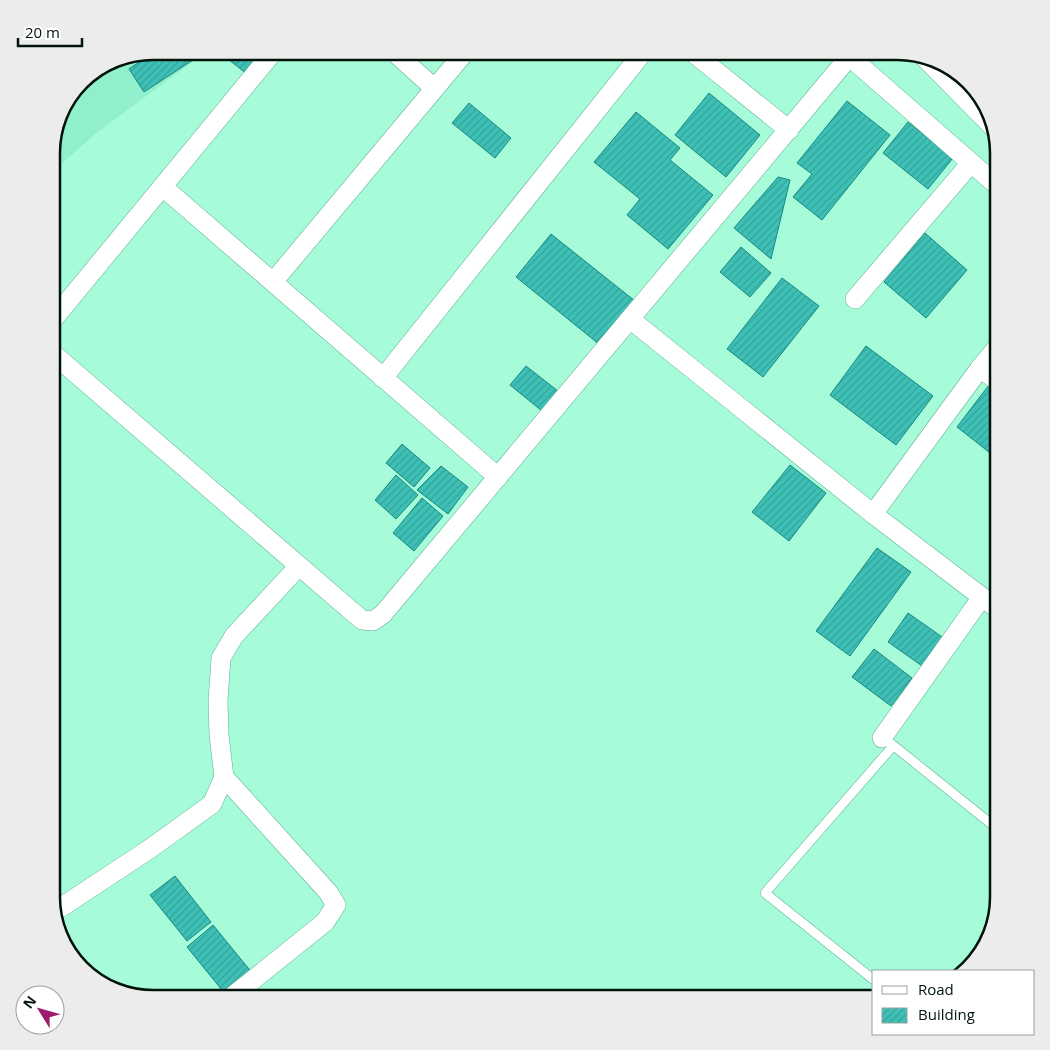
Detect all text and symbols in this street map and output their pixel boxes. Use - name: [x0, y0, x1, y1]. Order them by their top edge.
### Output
- scale bar: [18, 15, 81, 47]
- text: 20 m: [25, 22, 60, 42]
- legend: [872, 970, 1035, 1035]
- text: Road: [918, 979, 954, 999]
- north arrow: [15, 985, 65, 1035]
- text: N: [18, 992, 40, 1012]
- text: Building: [918, 1004, 975, 1024]

